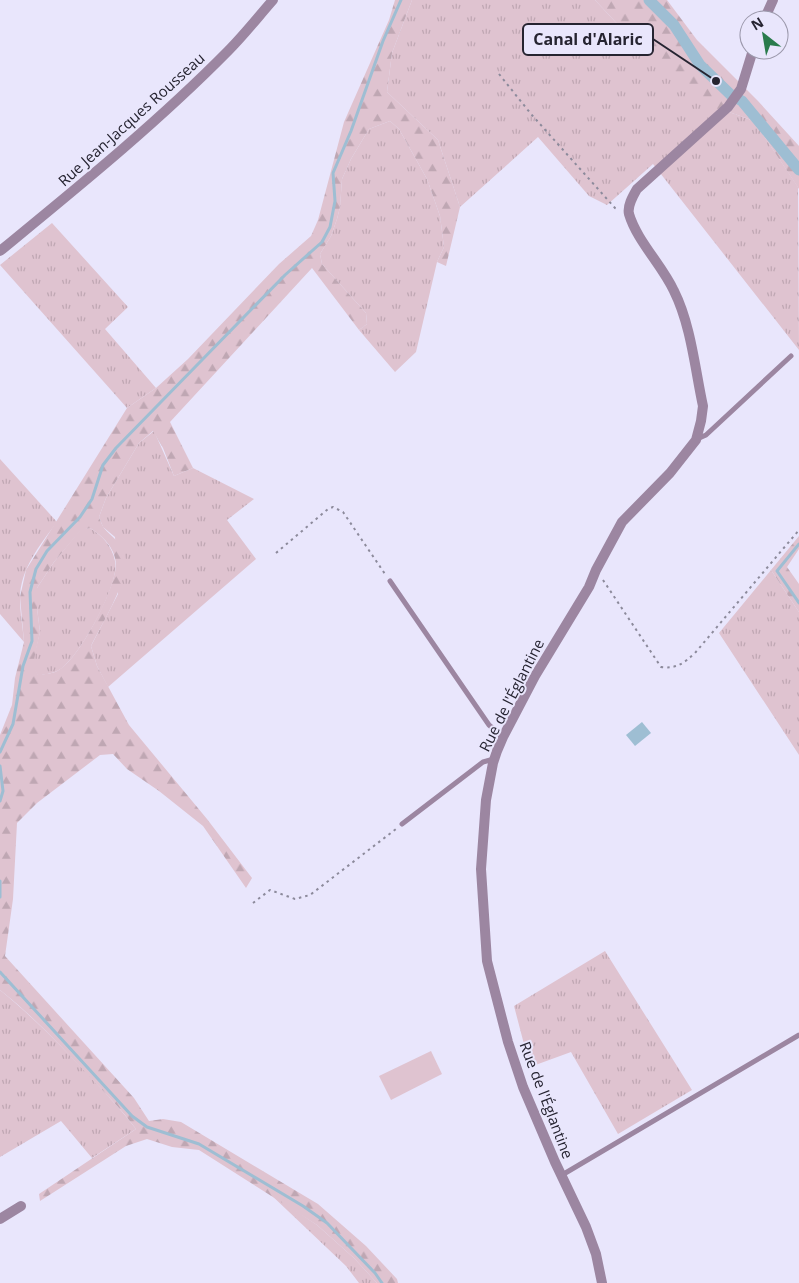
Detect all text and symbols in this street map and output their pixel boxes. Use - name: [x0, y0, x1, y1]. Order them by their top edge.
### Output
- north arrow: [739, 10, 789, 60]
- text: N: [747, 12, 767, 35]
- callout: Canal d'Alaric: [523, 24, 653, 55]
- text: Canal d'Alaric: [533, 28, 643, 50]
- street label: Rue Jean-Jacques Rousseau: [53, 48, 209, 190]
- street label: Rue de l'Églantine: [474, 635, 548, 755]
- street label: Rue de l'Églantine: [515, 1039, 579, 1161]

